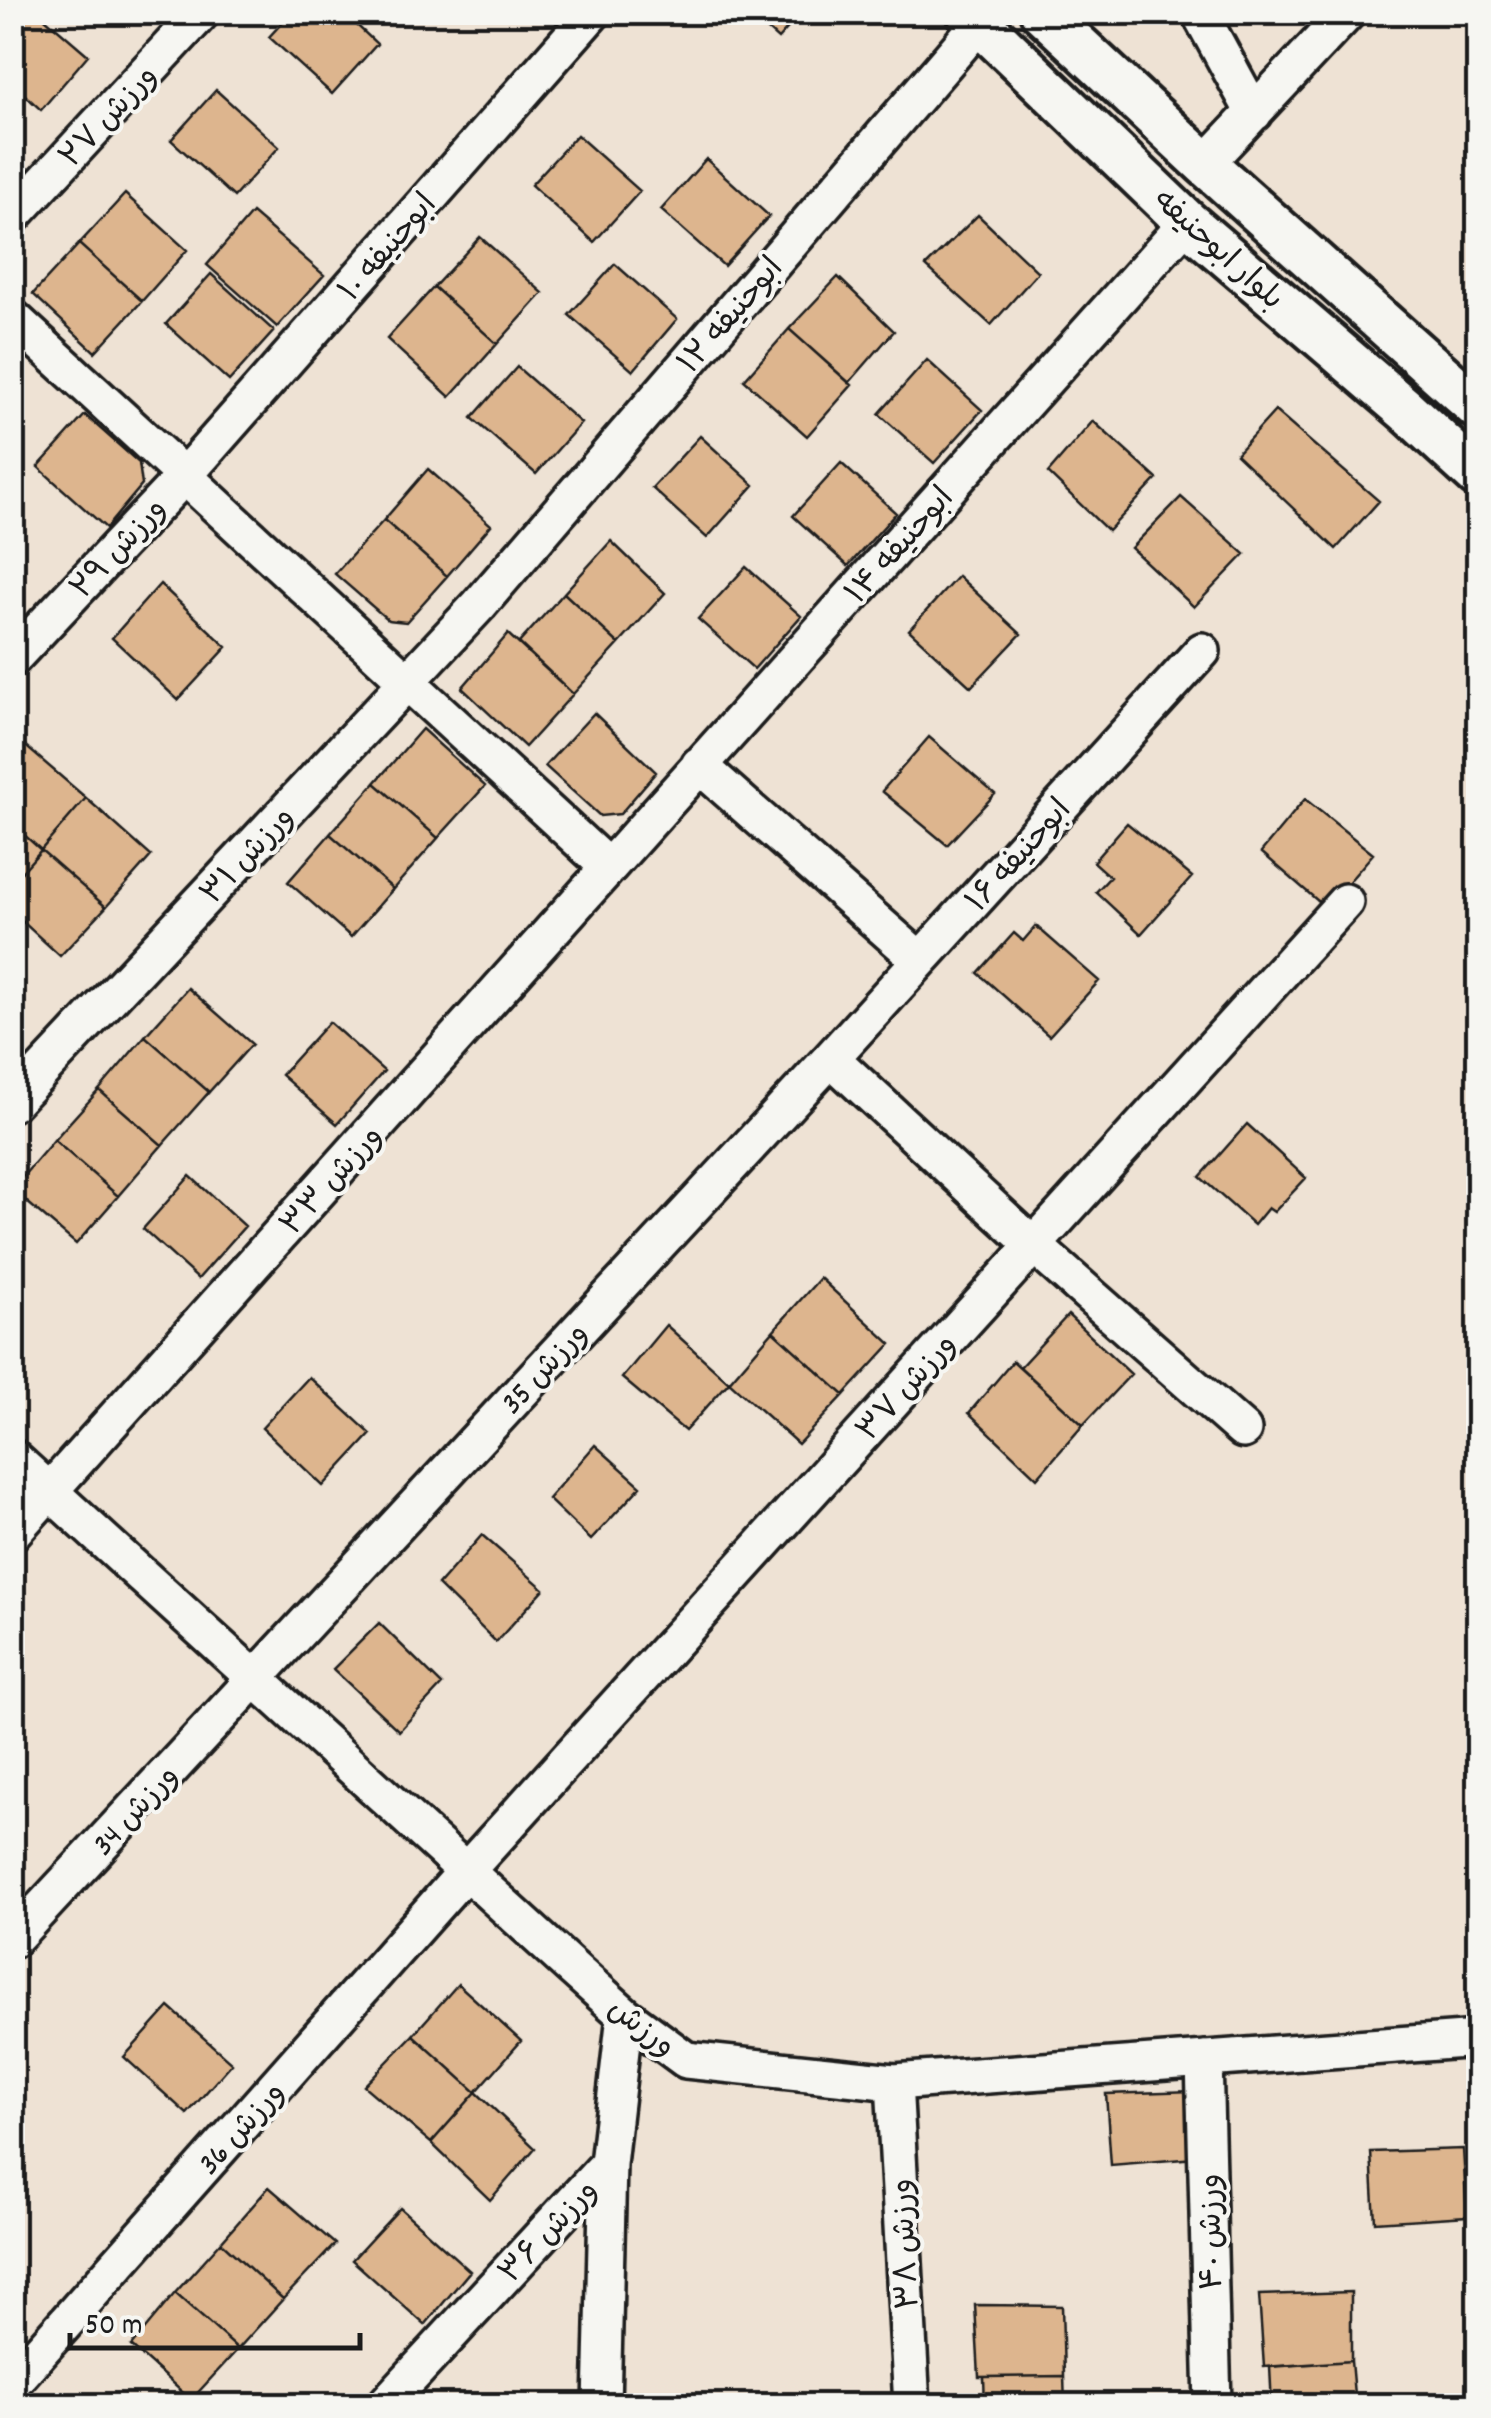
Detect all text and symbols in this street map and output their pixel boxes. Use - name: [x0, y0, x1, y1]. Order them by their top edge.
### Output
- street label: ورزش ۲۷: [51, 56, 171, 180]
- street label: بلوار ابوحنیفه: [1141, 180, 1292, 323]
- street label: ابوحنیفه ۱۰: [330, 185, 450, 314]
- street label: ابوحنیفه ۱۲: [669, 249, 797, 386]
- street label: ابوحنیفه ۱۴: [836, 478, 967, 616]
- street label: ورزش ۲۹: [61, 489, 180, 612]
- street label: ابوحنیفه ۱۶: [957, 790, 1084, 925]
- street label: ورزش ۳۱: [192, 798, 308, 917]
- street label: ورزش ۳۳: [271, 1117, 396, 1248]
- street label: ورزش 35: [492, 1314, 602, 1427]
- street label: ورزش ۳۷: [848, 1325, 970, 1454]
- street label: ورزش 34: [83, 1756, 192, 1868]
- street label: ورزش: [596, 1989, 684, 2071]
- street label: ورزش 36: [189, 2073, 298, 2187]
- street label: ورزش ۳۶: [490, 2171, 611, 2296]
- street label: ورزش ۴۰: [1190, 2173, 1238, 2291]
- street label: ورزش ۳۸: [882, 2177, 934, 2310]
- scale bar: [70, 2288, 360, 2350]
- text: 50 m: [85, 2306, 143, 2349]

